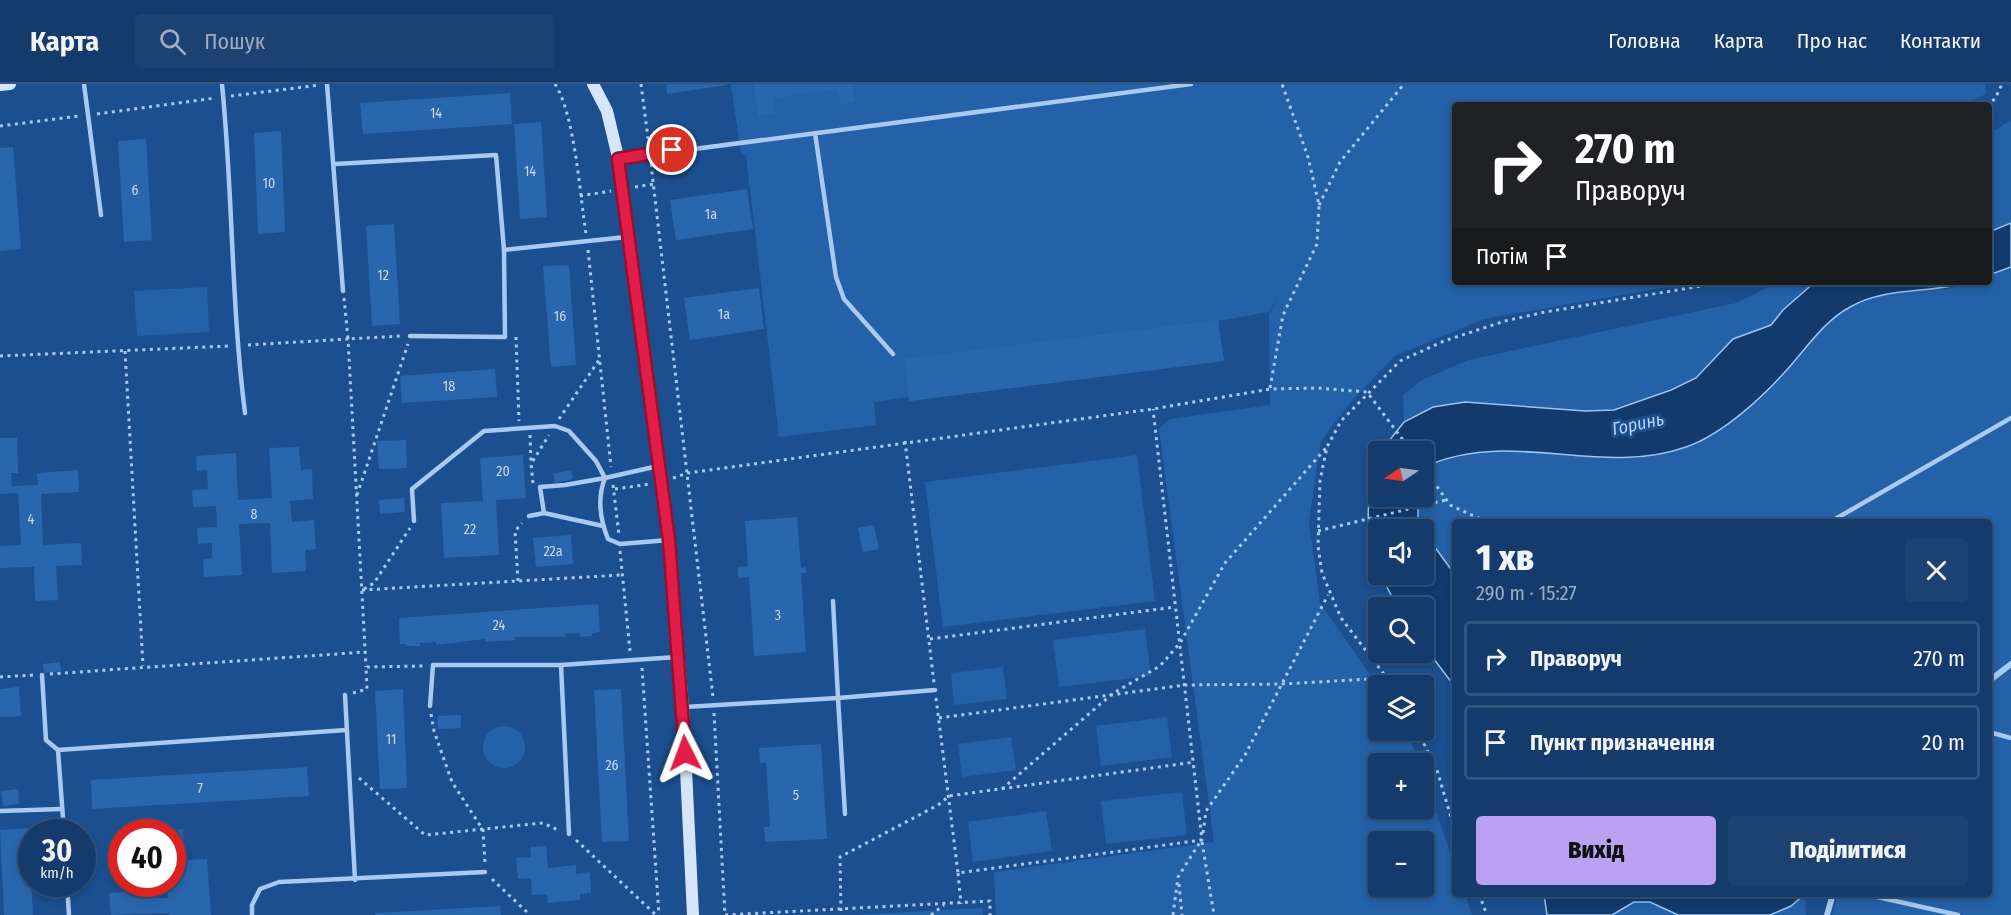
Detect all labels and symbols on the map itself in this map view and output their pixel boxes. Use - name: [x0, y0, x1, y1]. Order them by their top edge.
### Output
- house number: 14: [430, 105, 442, 122]
- pin: [646, 124, 697, 175]
- house number: 14: [524, 163, 536, 180]
- house number: 10: [263, 175, 275, 192]
- house number: 6: [132, 182, 139, 199]
- house number: 1а: [705, 206, 717, 223]
- house number: 12: [377, 267, 389, 284]
- house number: 1а: [718, 306, 730, 323]
- house number: 16: [554, 308, 566, 325]
- house number: 18: [443, 378, 455, 395]
- water label: Горинь: [1610, 408, 1666, 440]
- north arrow: [1368, 441, 1434, 507]
- house number: 20: [496, 463, 510, 480]
- house number: 8: [251, 506, 258, 523]
- house number: 4: [28, 511, 35, 528]
- house number: 22: [464, 521, 476, 538]
- house number: 22а: [543, 543, 563, 560]
- house number: 3: [775, 607, 781, 624]
- house number: 24: [493, 617, 506, 634]
- position arrow: [653, 721, 717, 785]
- house number: 11: [386, 731, 396, 748]
- house number: 26: [605, 757, 619, 774]
- house number: 7: [197, 780, 203, 797]
- house number: 5: [793, 787, 799, 804]
- speed limit sign: 40: [108, 819, 186, 897]

